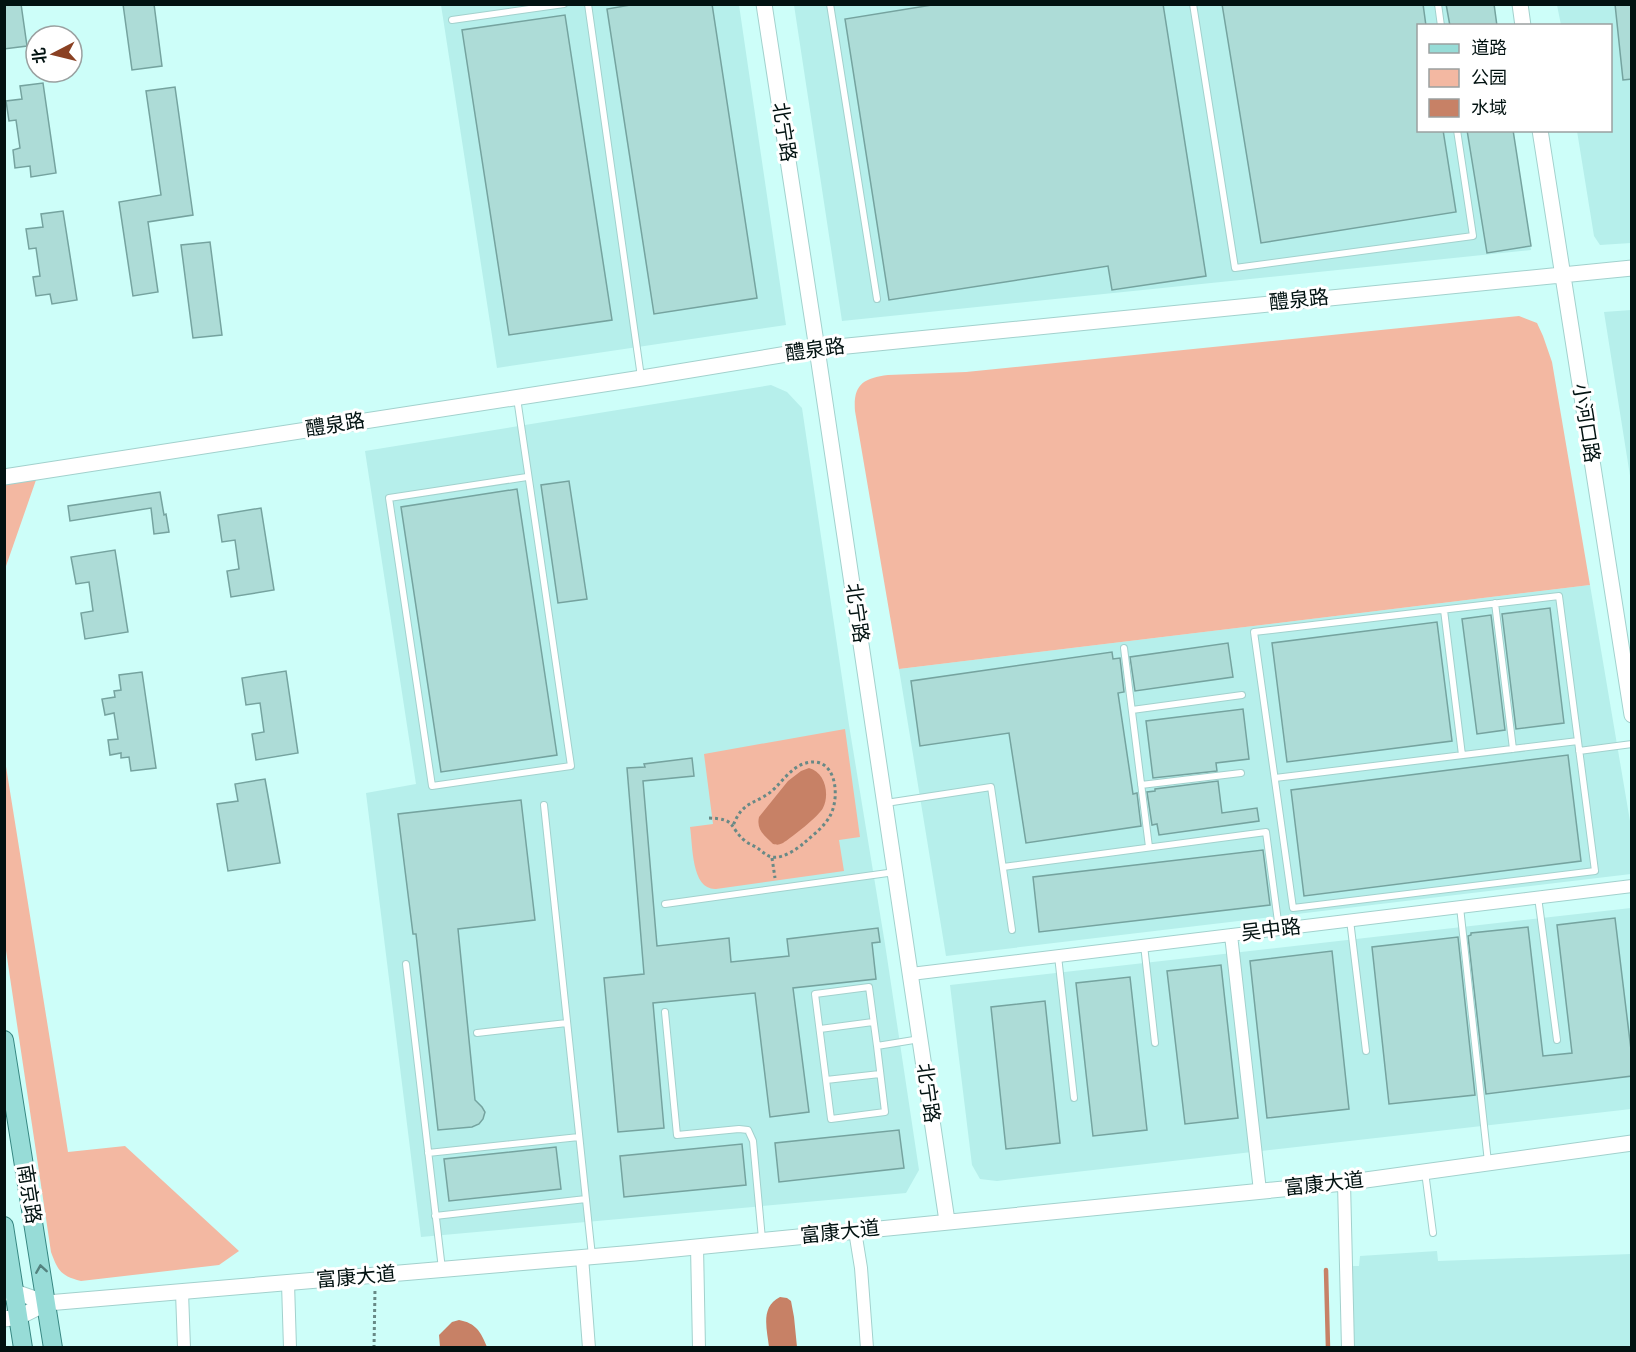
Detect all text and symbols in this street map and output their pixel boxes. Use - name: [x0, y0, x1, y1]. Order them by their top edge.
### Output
- north arrow: [24, 24, 84, 84]
- legend: [1417, 24, 1612, 132]
- text: 道路: [1471, 36, 1507, 60]
- text: 北: [28, 46, 52, 65]
- text: 公园: [1471, 66, 1507, 90]
- text: 水域: [1471, 96, 1507, 120]
- street label: 北宁路: [766, 100, 802, 164]
- street label: 醴泉路: [1268, 283, 1330, 317]
- street label: 醴泉路: [783, 332, 847, 368]
- street label: 小河口路: [1566, 381, 1606, 465]
- street label: 醴泉路: [303, 407, 367, 443]
- street label: 北宁路: [839, 581, 875, 645]
- street label: 吴中路: [1240, 913, 1302, 947]
- street label: 北宁路: [910, 1061, 946, 1125]
- street label: 南京路: [11, 1162, 47, 1226]
- street label: 富康大道: [1283, 1166, 1365, 1202]
- street label: 富康大道: [799, 1214, 881, 1250]
- street label: 富康大道: [315, 1260, 397, 1294]
- one-way arrow: [36, 1264, 48, 1274]

